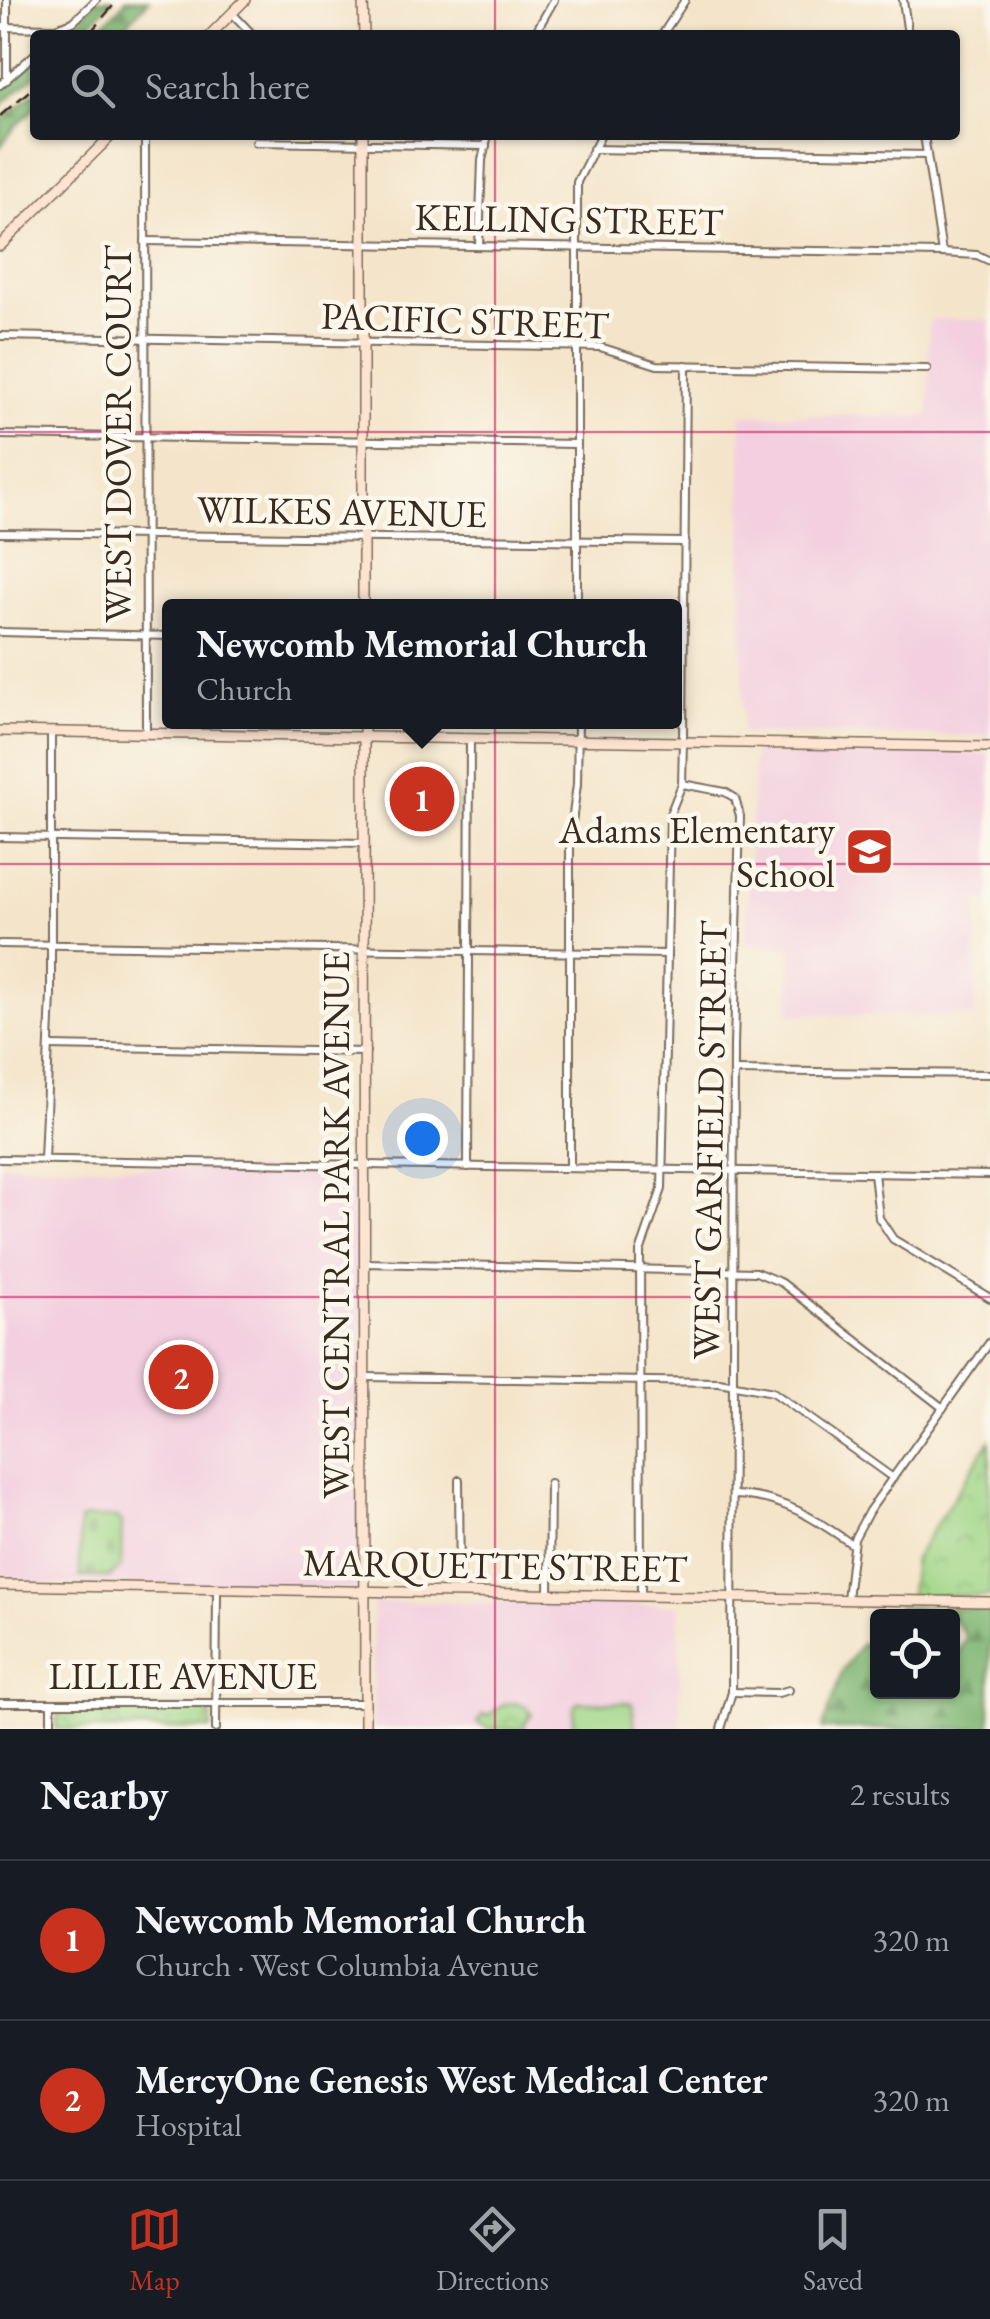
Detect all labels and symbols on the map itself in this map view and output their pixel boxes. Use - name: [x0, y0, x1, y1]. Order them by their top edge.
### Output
- street label: KELLING STREET: [414, 192, 724, 246]
- street label: WEST DOVER COURT: [93, 245, 142, 623]
- street label: PACIFIC STREET: [320, 290, 610, 350]
- street label: WILKES AVENUE: [197, 484, 487, 538]
- pin: 1: [390, 762, 454, 836]
- place label: Adams Elementary School: [558, 805, 835, 898]
- school or university icon: Adams Elementary School: [844, 825, 896, 877]
- street label: WEST GARFIELD STREET: [681, 920, 737, 1360]
- street label: WEST CENTRAL PARK AVENUE: [311, 951, 360, 1499]
- your location: [397, 1113, 448, 1164]
- pin: 2: [148, 1340, 214, 1414]
- street label: MARQUETTE STREET: [302, 1537, 688, 1593]
- street label: LILLIE AVENUE: [49, 1651, 317, 1700]

